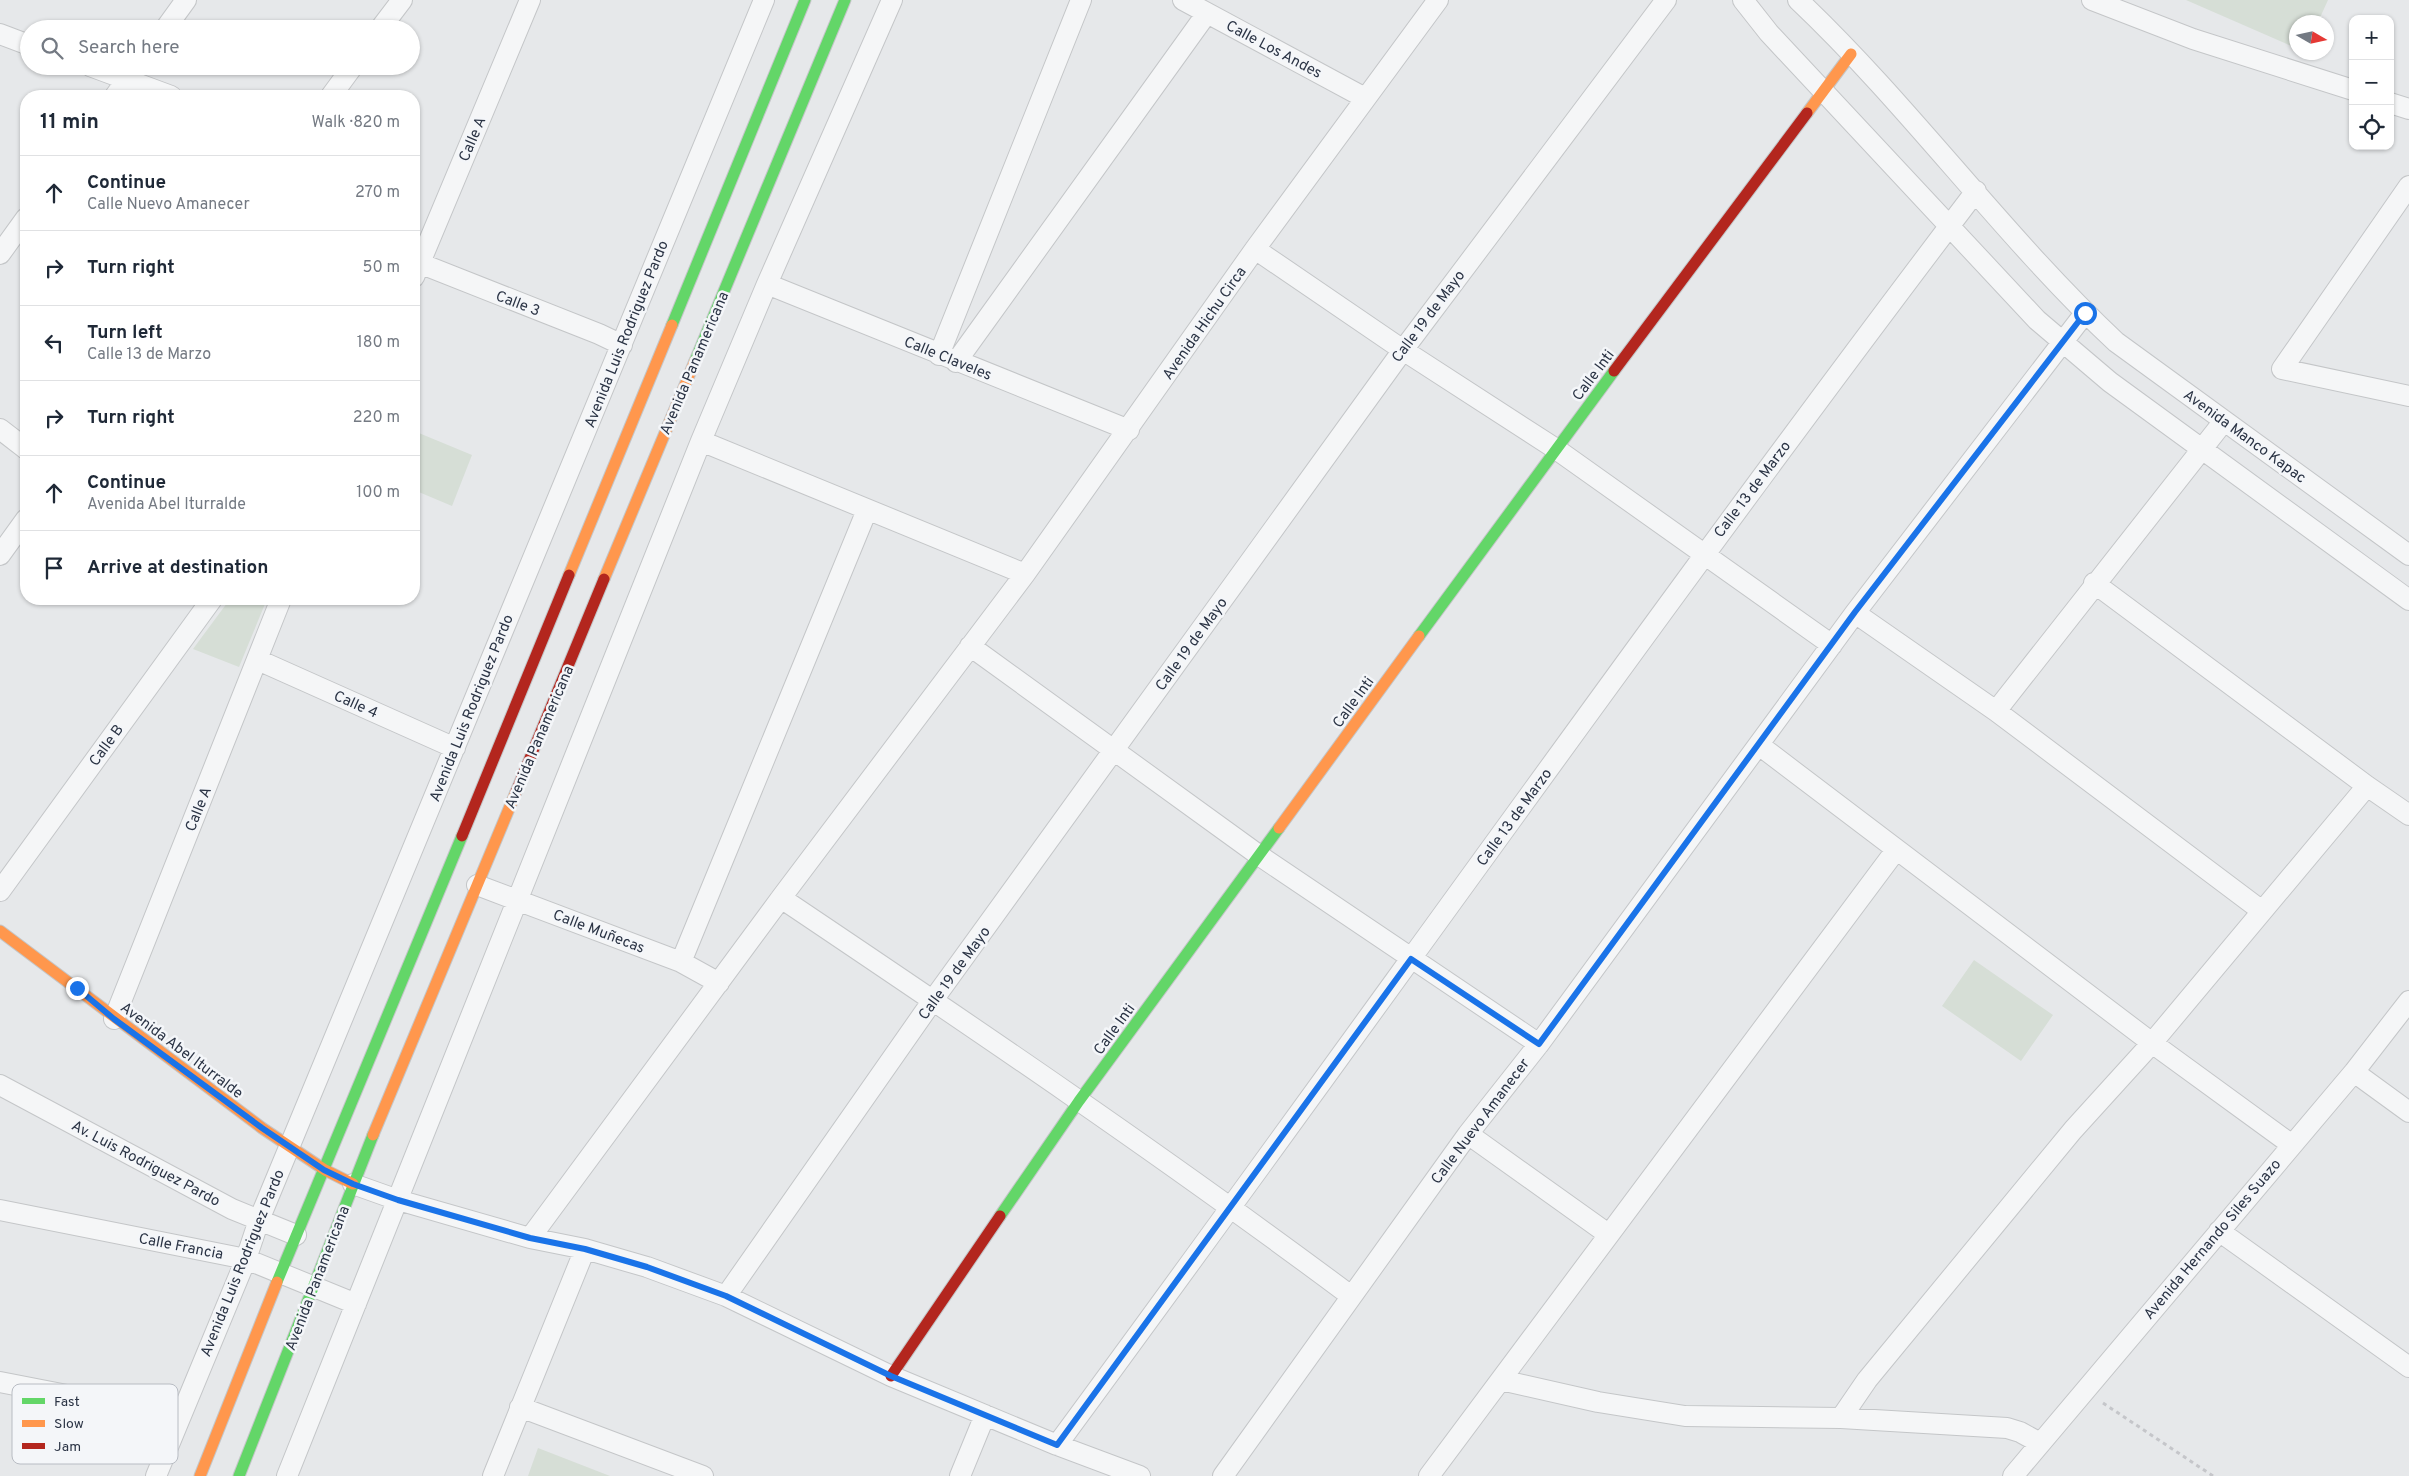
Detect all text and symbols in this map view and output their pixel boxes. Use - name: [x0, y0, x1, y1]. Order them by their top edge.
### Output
- north arrow: [2289, 15, 2334, 60]
- map controls: [2349, 15, 2394, 150]
- button: +: [2349, 15, 2394, 60]
- street label: Calle Los Andes: [1222, 17, 1324, 84]
- search box: [20, 20, 420, 75]
- icon: search: [38, 34, 66, 62]
- text: Search here: [78, 36, 180, 60]
- button: −: [2349, 60, 2394, 105]
- button: locate: [2349, 105, 2394, 150]
- text: 11 min: [40, 109, 99, 136]
- text: Walk · 820 m: [312, 113, 400, 133]
- street label: Calle A: [456, 114, 491, 165]
- text: Continue: [87, 171, 166, 195]
- icon: ahead: [40, 179, 68, 207]
- text: 270 m: [355, 183, 400, 203]
- text: Calle Nuevo Amanecer: [87, 195, 250, 215]
- street label: Avenida Luis Rodriguez Pardo: [581, 238, 674, 431]
- icon: right: [40, 254, 68, 282]
- text: Turn right: [87, 256, 175, 280]
- text: 50 m: [363, 258, 400, 278]
- street label: Avenida Hichu Circa: [1159, 264, 1251, 384]
- street label: Calle 19 de Mayo: [1388, 267, 1470, 367]
- street label: Calle 3: [493, 287, 542, 322]
- street label: Avenida Panamericana: [657, 289, 734, 438]
- route start: [2074, 302, 2097, 325]
- text: Turn left: [87, 321, 163, 345]
- icon: left: [40, 329, 68, 357]
- text: 180 m: [357, 333, 400, 353]
- street label: Calle Claveles: [901, 333, 994, 386]
- text: Calle 13 de Marzo: [87, 345, 211, 365]
- street label: Calle Inti: [1569, 347, 1619, 405]
- street label: Avenida Manco Kapac: [2179, 386, 2309, 488]
- icon: right: [40, 404, 68, 432]
- text: Turn right: [87, 406, 175, 430]
- text: 220 m: [353, 408, 400, 428]
- street label: Calle 13 de Marzo: [1711, 438, 1796, 542]
- text: Continue: [87, 471, 166, 495]
- icon: ahead: [40, 479, 68, 507]
- text: 100 m: [356, 483, 400, 503]
- text: Avenida Abel Iturralde: [87, 495, 246, 515]
- icon: arrive: [40, 554, 68, 582]
- text: Arrive at destination: [87, 556, 268, 580]
- street label: Calle 19 de Mayo: [1152, 594, 1232, 695]
- street label: Avenida Luis Rodriguez Pardo: [426, 612, 519, 805]
- street label: Avenida Panamericana: [502, 663, 579, 812]
- street label: Calle Inti: [1329, 674, 1379, 732]
- street label: Calle 4: [330, 687, 380, 723]
- street label: Calle B: [86, 721, 129, 770]
- street label: Calle 13 de Marzo: [1473, 765, 1557, 871]
- street label: Calle A: [182, 784, 217, 835]
- street label: Calle Muñecas: [550, 906, 647, 959]
- street label: Calle 19 de Mayo: [915, 923, 995, 1024]
- route end: [66, 977, 89, 1000]
- street label: Avenida Abel Iturralde: [116, 999, 246, 1104]
- street label: Calle Inti: [1090, 1001, 1140, 1059]
- street label: Calle Nuevo Amanecer: [1428, 1055, 1535, 1188]
- street label: Av. Luis Rodriguez Pardo: [68, 1117, 223, 1212]
- street label: Avenida Hernando Siles Suazo: [2140, 1156, 2286, 1324]
- street label: Avenida Luis Rodriguez Pardo: [197, 1167, 290, 1360]
- street label: Avenida Panamericana: [282, 1203, 355, 1354]
- street label: Calle Francia: [137, 1230, 225, 1265]
- legend: [12, 1384, 178, 1464]
- text: Fast: [54, 1394, 80, 1411]
- text: Slow: [54, 1416, 84, 1433]
- text: Jam: [54, 1439, 81, 1456]

